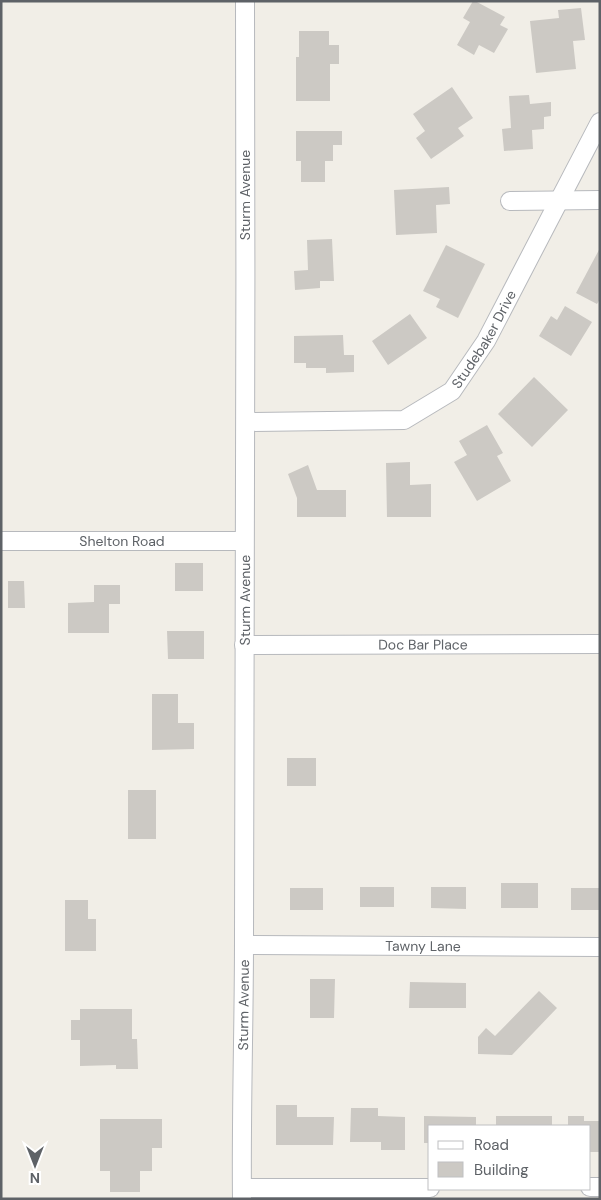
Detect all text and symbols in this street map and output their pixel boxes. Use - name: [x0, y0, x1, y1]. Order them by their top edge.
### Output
- street label: Sturm Avenue: [236, 150, 254, 240]
- street label: Studebaker Drive: [447, 287, 520, 392]
- street label: Shelton Road: [79, 532, 165, 550]
- street label: Sturm Avenue: [236, 555, 254, 645]
- street label: Doc Bar Place: [378, 635, 468, 654]
- street label: Tawny Lane: [385, 937, 461, 955]
- street label: Sturm Avenue: [234, 960, 253, 1050]
- legend: [428, 1125, 591, 1190]
- text: Road: [474, 1135, 509, 1155]
- north arrow: [10, 1140, 60, 1190]
- text: Building: [474, 1160, 529, 1180]
- text: N: [30, 1169, 40, 1187]

